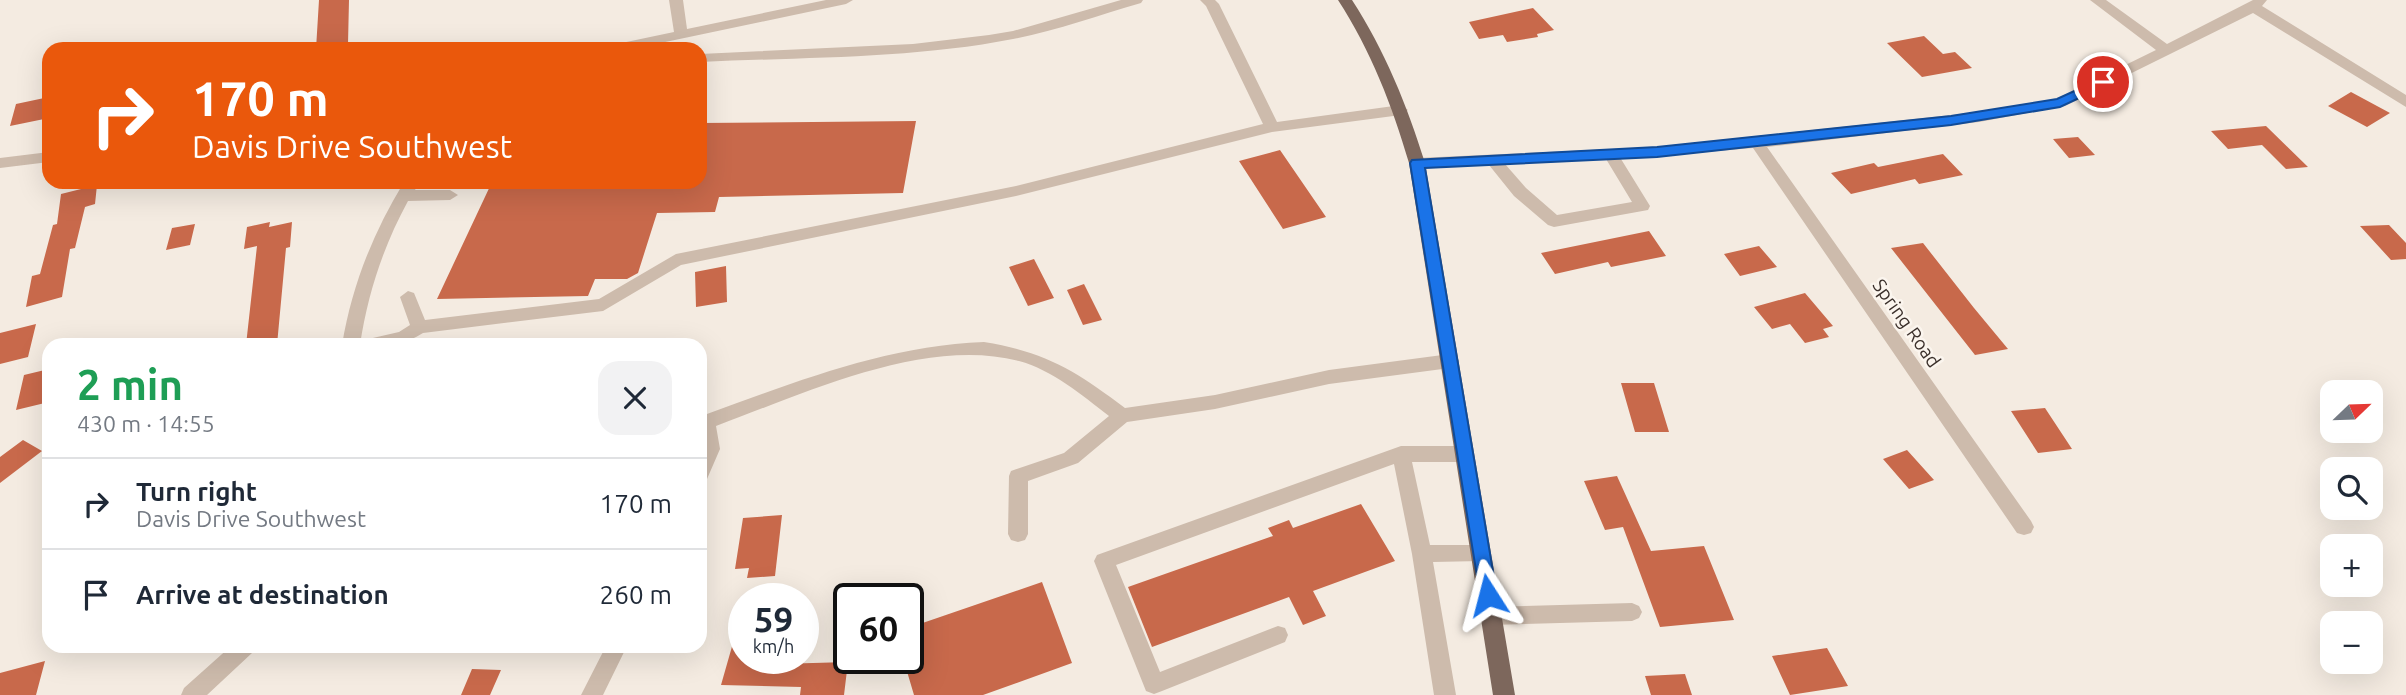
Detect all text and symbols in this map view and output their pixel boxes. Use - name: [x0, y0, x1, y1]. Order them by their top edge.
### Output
- pin: [2073, 52, 2133, 112]
- icon: arrive: [2084, 63, 2122, 101]
- icon: right: [77, 70, 168, 161]
- text: 170 m: [192, 70, 329, 125]
- text: Davis Drive Southwest: [192, 128, 512, 164]
- street label: Spring Road: [1869, 275, 1945, 371]
- text: 2 min: [77, 361, 183, 408]
- button: close: [598, 361, 672, 435]
- north arrow: [2320, 380, 2384, 443]
- map controls: [2320, 380, 2383, 674]
- text: 430 m · 14:55: [77, 411, 215, 436]
- button: search: [2320, 457, 2383, 520]
- text: Turn right: [136, 477, 257, 506]
- icon: right: [77, 485, 115, 523]
- text: 170 m: [600, 489, 672, 518]
- text: Davis Drive Southwest: [136, 506, 366, 531]
- button: +: [2320, 534, 2383, 597]
- position arrow: [1451, 558, 1525, 632]
- icon: arrive: [77, 576, 115, 614]
- text: Arrive at destination: [136, 580, 389, 609]
- text: 260 m: [600, 580, 672, 609]
- speed limit sign: 60: [833, 583, 924, 674]
- text: 59: [754, 599, 793, 639]
- button: −: [2320, 611, 2383, 674]
- text: km/h: [753, 636, 794, 656]

